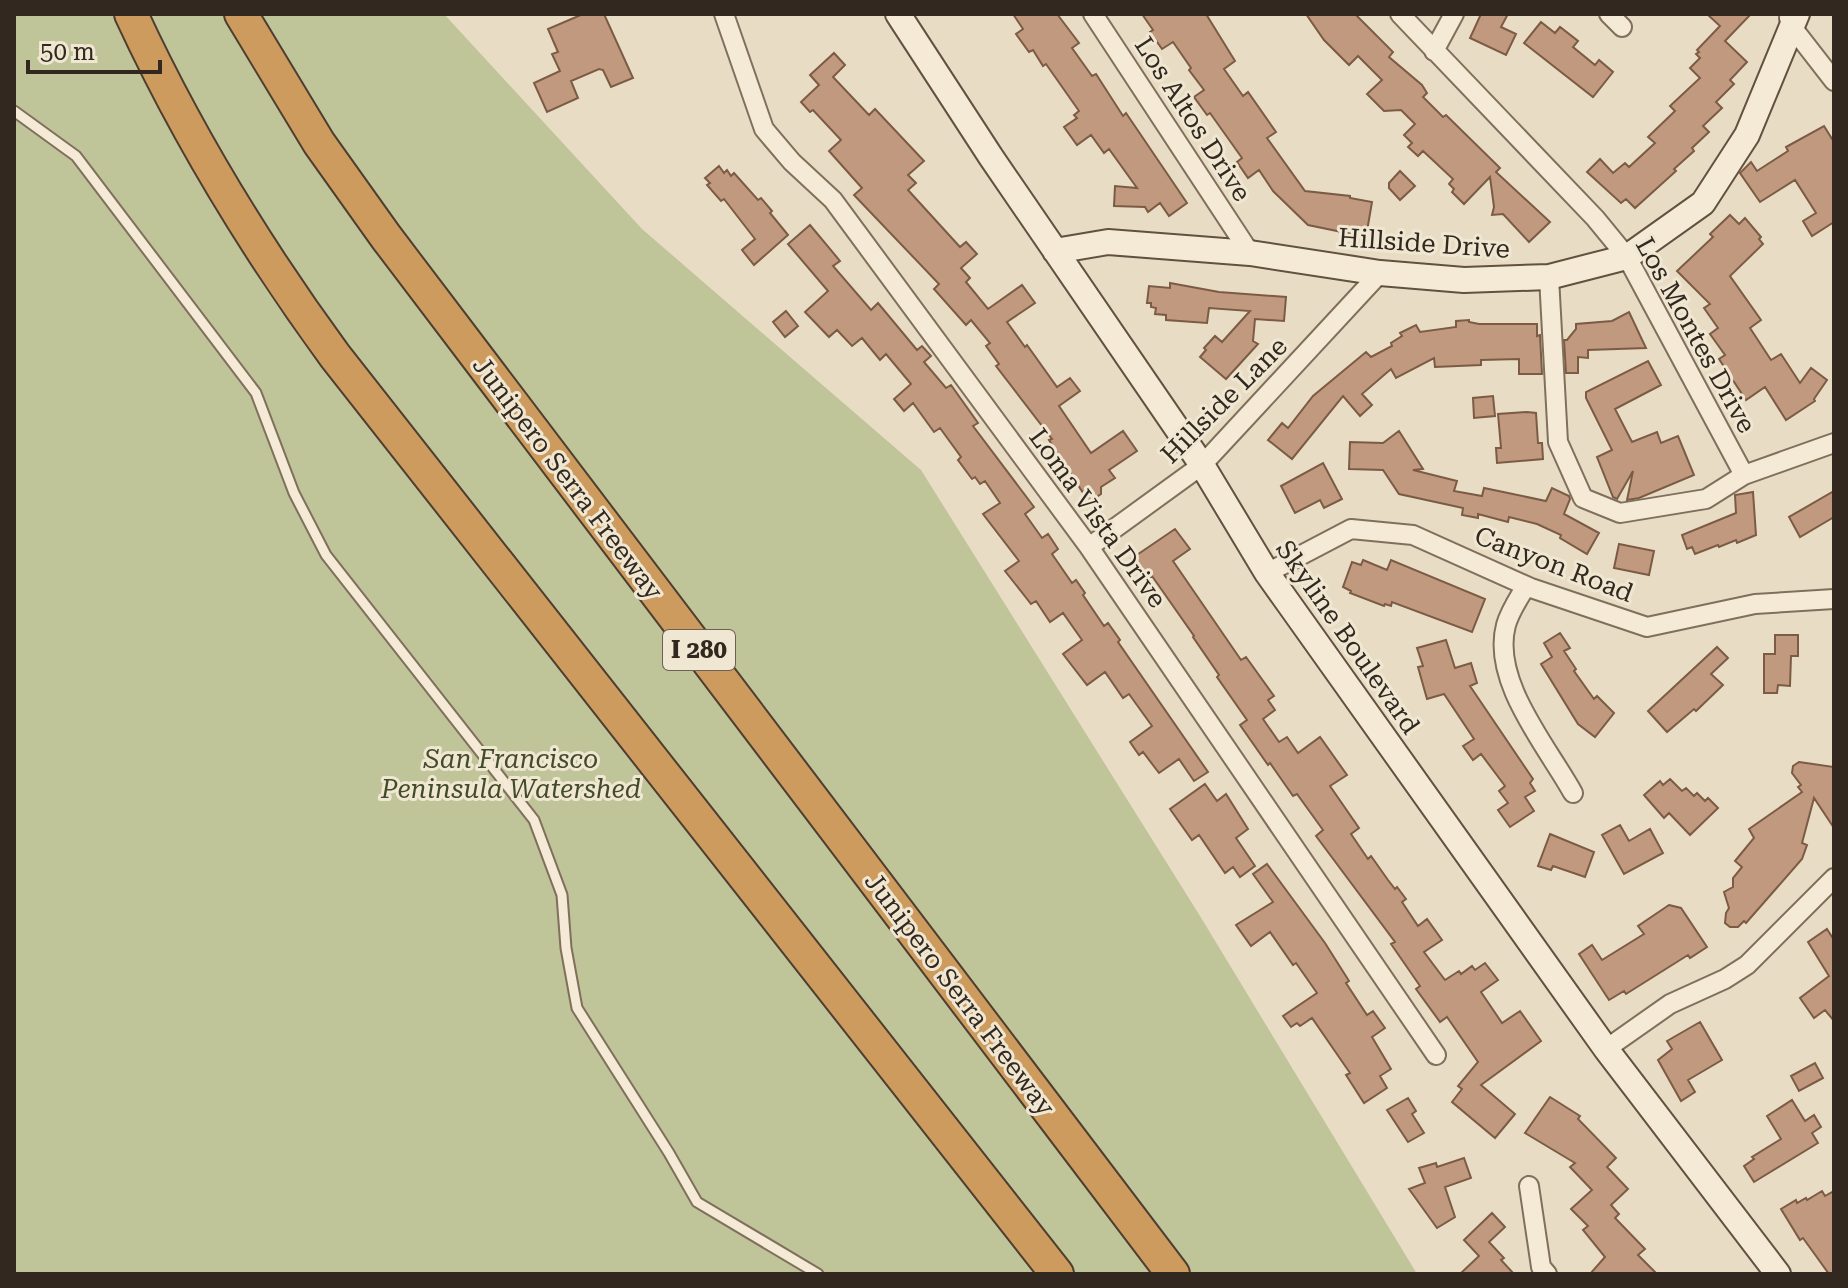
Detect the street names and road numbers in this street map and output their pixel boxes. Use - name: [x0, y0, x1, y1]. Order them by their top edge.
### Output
- street label: Los Altos Drive: [1129, 31, 1257, 207]
- street label: Hillside Drive: [1337, 222, 1511, 264]
- street label: Los Montes Drive: [1630, 232, 1762, 438]
- street label: Hillside Lane: [1155, 331, 1293, 469]
- street label: Junipero Serra Freeway: [467, 351, 670, 606]
- street label: Loma Vista Drive: [1023, 423, 1173, 613]
- street label: Canyon Road: [1471, 520, 1638, 608]
- street label: Skyline Boulevard: [1270, 535, 1426, 740]
- road number: I 280: [663, 630, 735, 670]
- street label: Junipero Serra Freeway: [859, 867, 1062, 1122]

